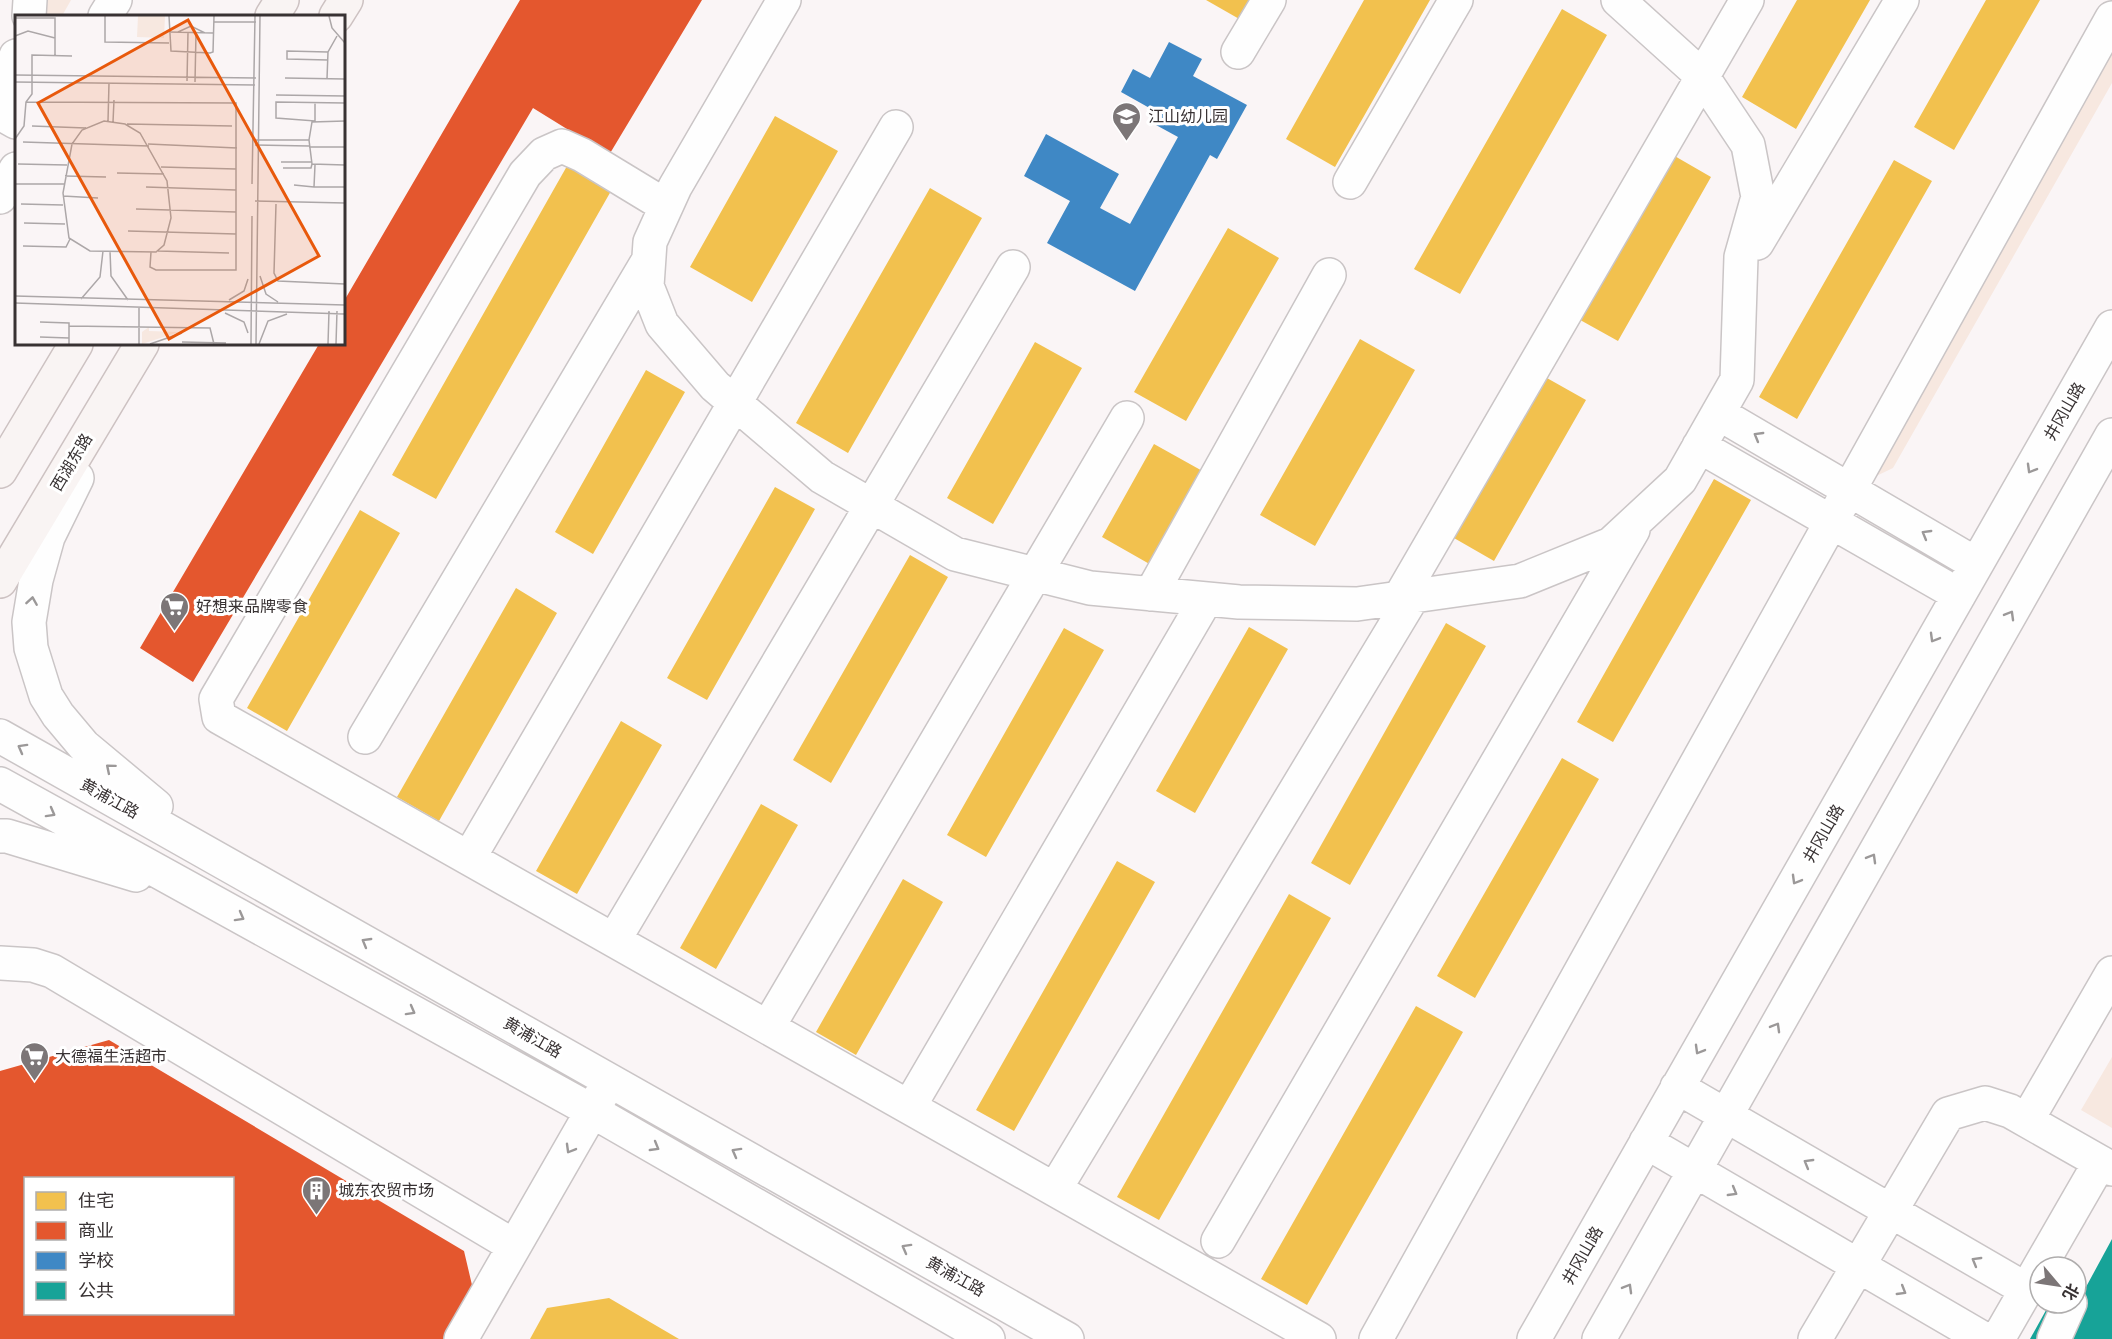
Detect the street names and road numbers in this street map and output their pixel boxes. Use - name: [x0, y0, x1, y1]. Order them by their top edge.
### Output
- street label: 井冈山路: [2039, 378, 2089, 444]
- street label: 西湖东路: [46, 429, 96, 495]
- street label: 黄浦江路: [77, 774, 143, 822]
- street label: 井冈山路: [1798, 800, 1848, 866]
- street label: 黄浦江路: [500, 1012, 566, 1062]
- street label: 井冈山路: [1557, 1222, 1607, 1288]
- street label: 黄浦江路: [923, 1252, 989, 1300]

